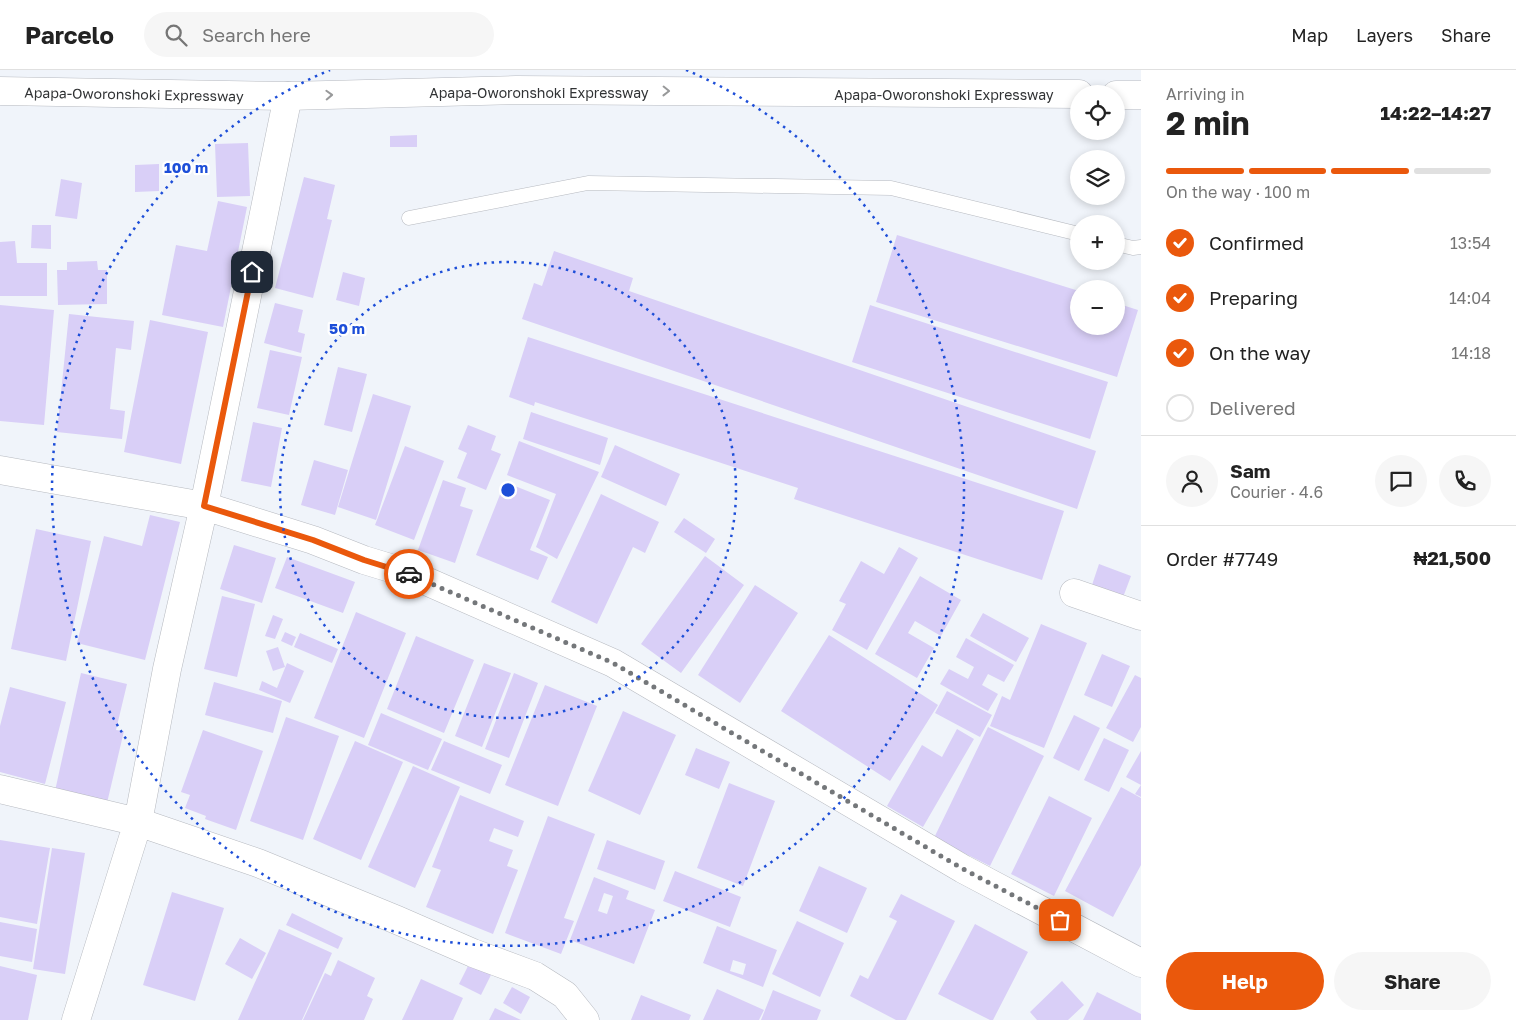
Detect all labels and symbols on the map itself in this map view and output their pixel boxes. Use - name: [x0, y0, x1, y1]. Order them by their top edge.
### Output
- street label: Apapa-Oworonshoki Expressway: [24, 84, 244, 104]
- street label: Apapa-Oworonshoki Expressway: [429, 84, 649, 101]
- one-way arrow: [662, 86, 670, 96]
- street label: Apapa-Oworonshoki Expressway: [834, 86, 1054, 103]
- one-way arrow: [325, 90, 333, 100]
- text: 100 m: [164, 158, 208, 176]
- pin: [231, 251, 273, 293]
- text: 50 m: [329, 319, 365, 337]
- centre of rings: [499, 481, 517, 499]
- courier: [384, 549, 434, 599]
- pin: [1039, 899, 1081, 941]

